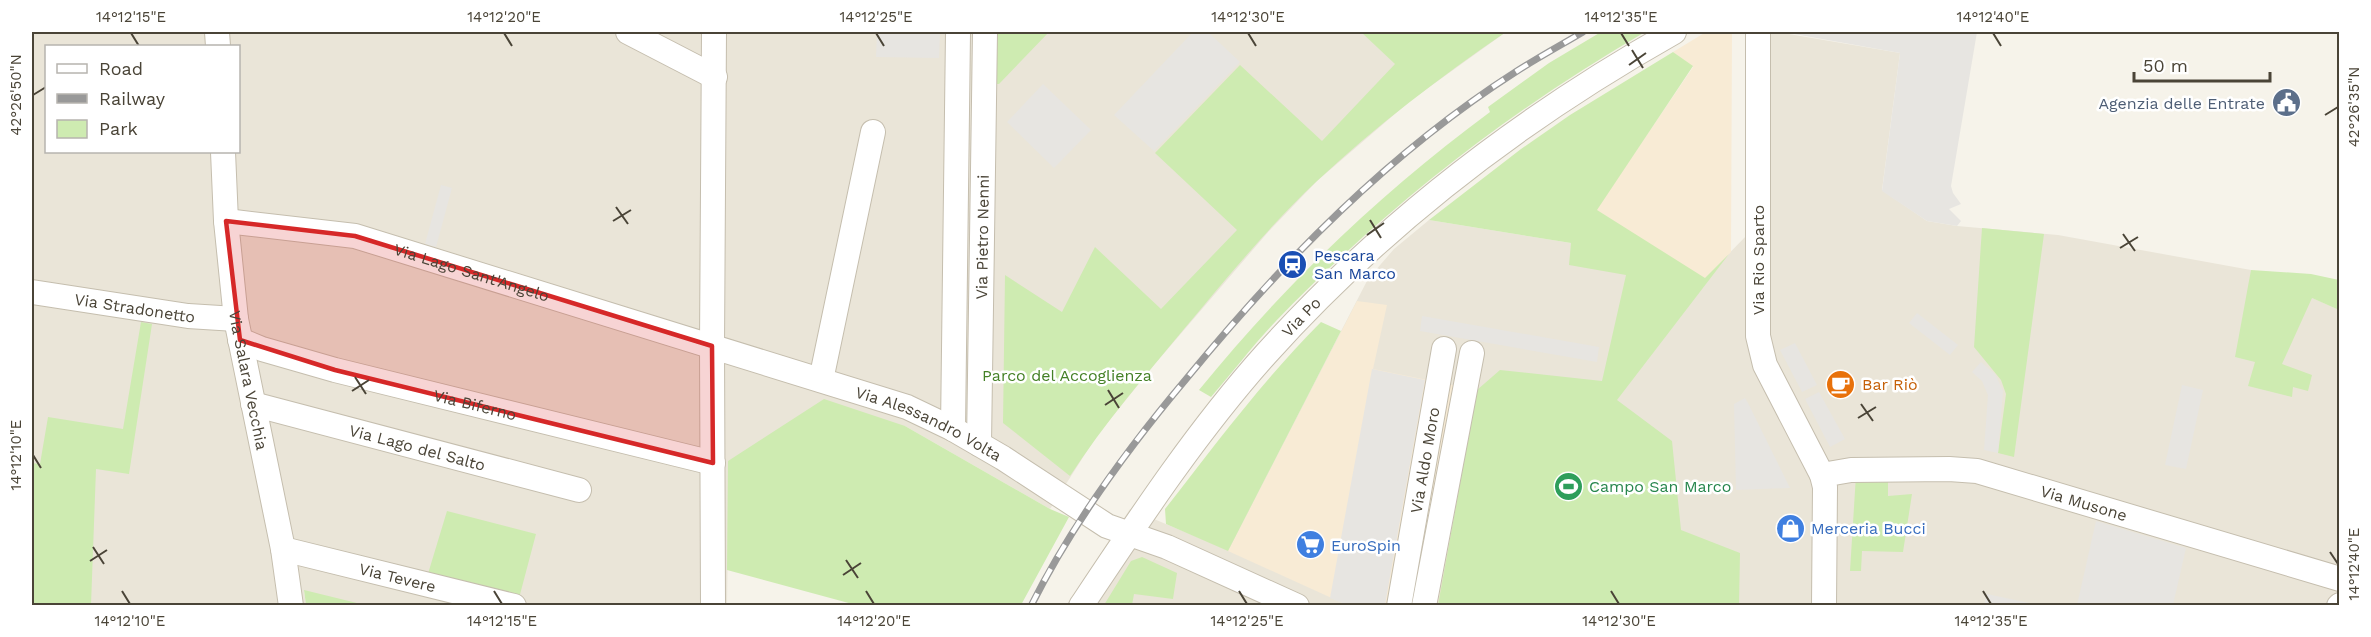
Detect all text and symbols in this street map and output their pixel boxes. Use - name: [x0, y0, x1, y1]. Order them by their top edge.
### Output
- text: 14°12'15"E: [96, 8, 166, 26]
- text: 14°12'20"E: [467, 8, 541, 26]
- text: 14°12'25"E: [839, 8, 913, 26]
- text: 14°12'30"E: [1211, 8, 1285, 26]
- text: 14°12'35"E: [1584, 8, 1658, 26]
- text: 14°12'40"E: [1957, 8, 2029, 26]
- legend: [45, 45, 240, 153]
- scale bar: [2134, 45, 2270, 83]
- text: 42°26'50"N: [7, 54, 25, 136]
- text: 50 m: [2143, 55, 2188, 76]
- text: Road: [99, 58, 143, 79]
- text: 42°26'35"N: [2345, 67, 2363, 147]
- public building icon: Agenzia delle Entrate: [2270, 87, 2302, 119]
- text: Railway: [99, 88, 166, 109]
- place label: Agenzia delle Entrate: [2098, 94, 2265, 113]
- text: Park: [99, 118, 138, 139]
- street label: Via Pietro Nenni: [972, 174, 993, 300]
- street label: Via Rio Sparto: [1749, 205, 1768, 315]
- street label: Via Lago Sant'Angelo: [392, 240, 552, 306]
- place label: Pescara San Marco: [1314, 246, 1396, 283]
- station icon: Pescara San Marco: [1277, 248, 1309, 280]
- street label: Via Stradonetto: [73, 290, 196, 326]
- street label: Via Po: [1278, 293, 1325, 341]
- street label: Via Salara Vecchia: [225, 310, 272, 452]
- park label: Parco del Accoglienza: [982, 366, 1152, 385]
- cafe icon: Bar Riò: [1825, 368, 1857, 400]
- place label: Bar Riò: [1862, 375, 1918, 394]
- street label: Via Alessandro Volta: [853, 383, 1005, 465]
- street label: Via Biferno: [431, 386, 518, 424]
- street label: Via Aldo Moro: [1406, 406, 1444, 515]
- text: 14°12'10"E: [7, 420, 25, 490]
- street label: Via Lago del Salto: [347, 421, 487, 475]
- sports icon: Campo San Marco: [1552, 470, 1584, 502]
- place label: Campo San Marco: [1589, 477, 1731, 496]
- street label: Via Musone: [2038, 481, 2129, 525]
- shop icon: Merceria Bucci: [1774, 512, 1806, 544]
- place label: Merceria Bucci: [1811, 519, 1926, 538]
- text: 14°12'40"E: [2345, 528, 2363, 600]
- supermarket icon: EuroSpin: [1294, 529, 1326, 561]
- place label: EuroSpin: [1331, 536, 1401, 555]
- street label: Via Tevere: [357, 559, 438, 596]
- text: 14°12'10"E: [95, 612, 165, 630]
- text: 14°12'15"E: [467, 612, 537, 630]
- text: 14°12'20"E: [837, 612, 911, 630]
- text: 14°12'25"E: [1210, 612, 1284, 630]
- text: 14°12'30"E: [1582, 612, 1656, 630]
- text: 14°12'35"E: [1954, 612, 2028, 630]

